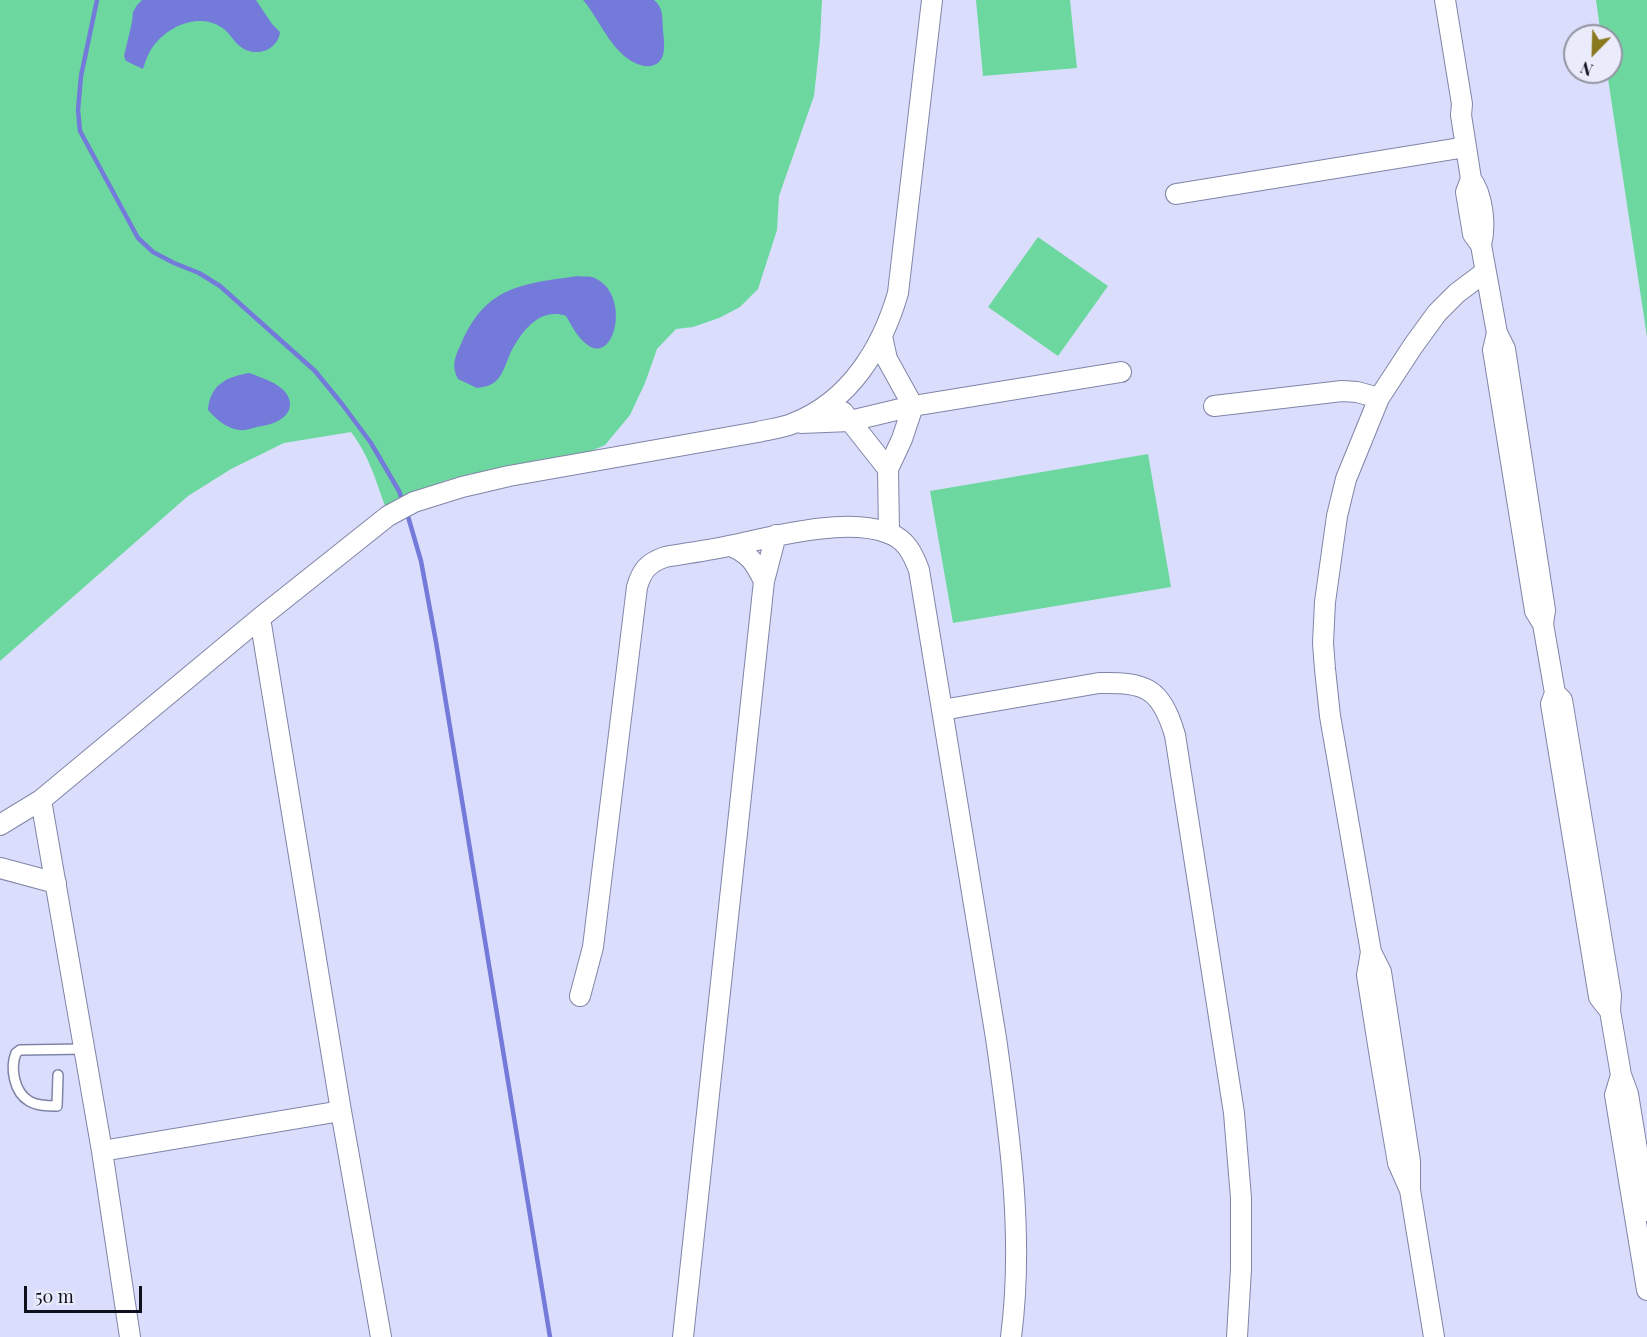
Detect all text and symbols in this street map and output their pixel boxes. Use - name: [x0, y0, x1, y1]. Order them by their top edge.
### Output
- north arrow: [1563, 24, 1623, 84]
- text: N: [1577, 57, 1596, 81]
- scale bar: [27, 1274, 146, 1312]
- text: 50 m: [35, 1284, 74, 1308]

